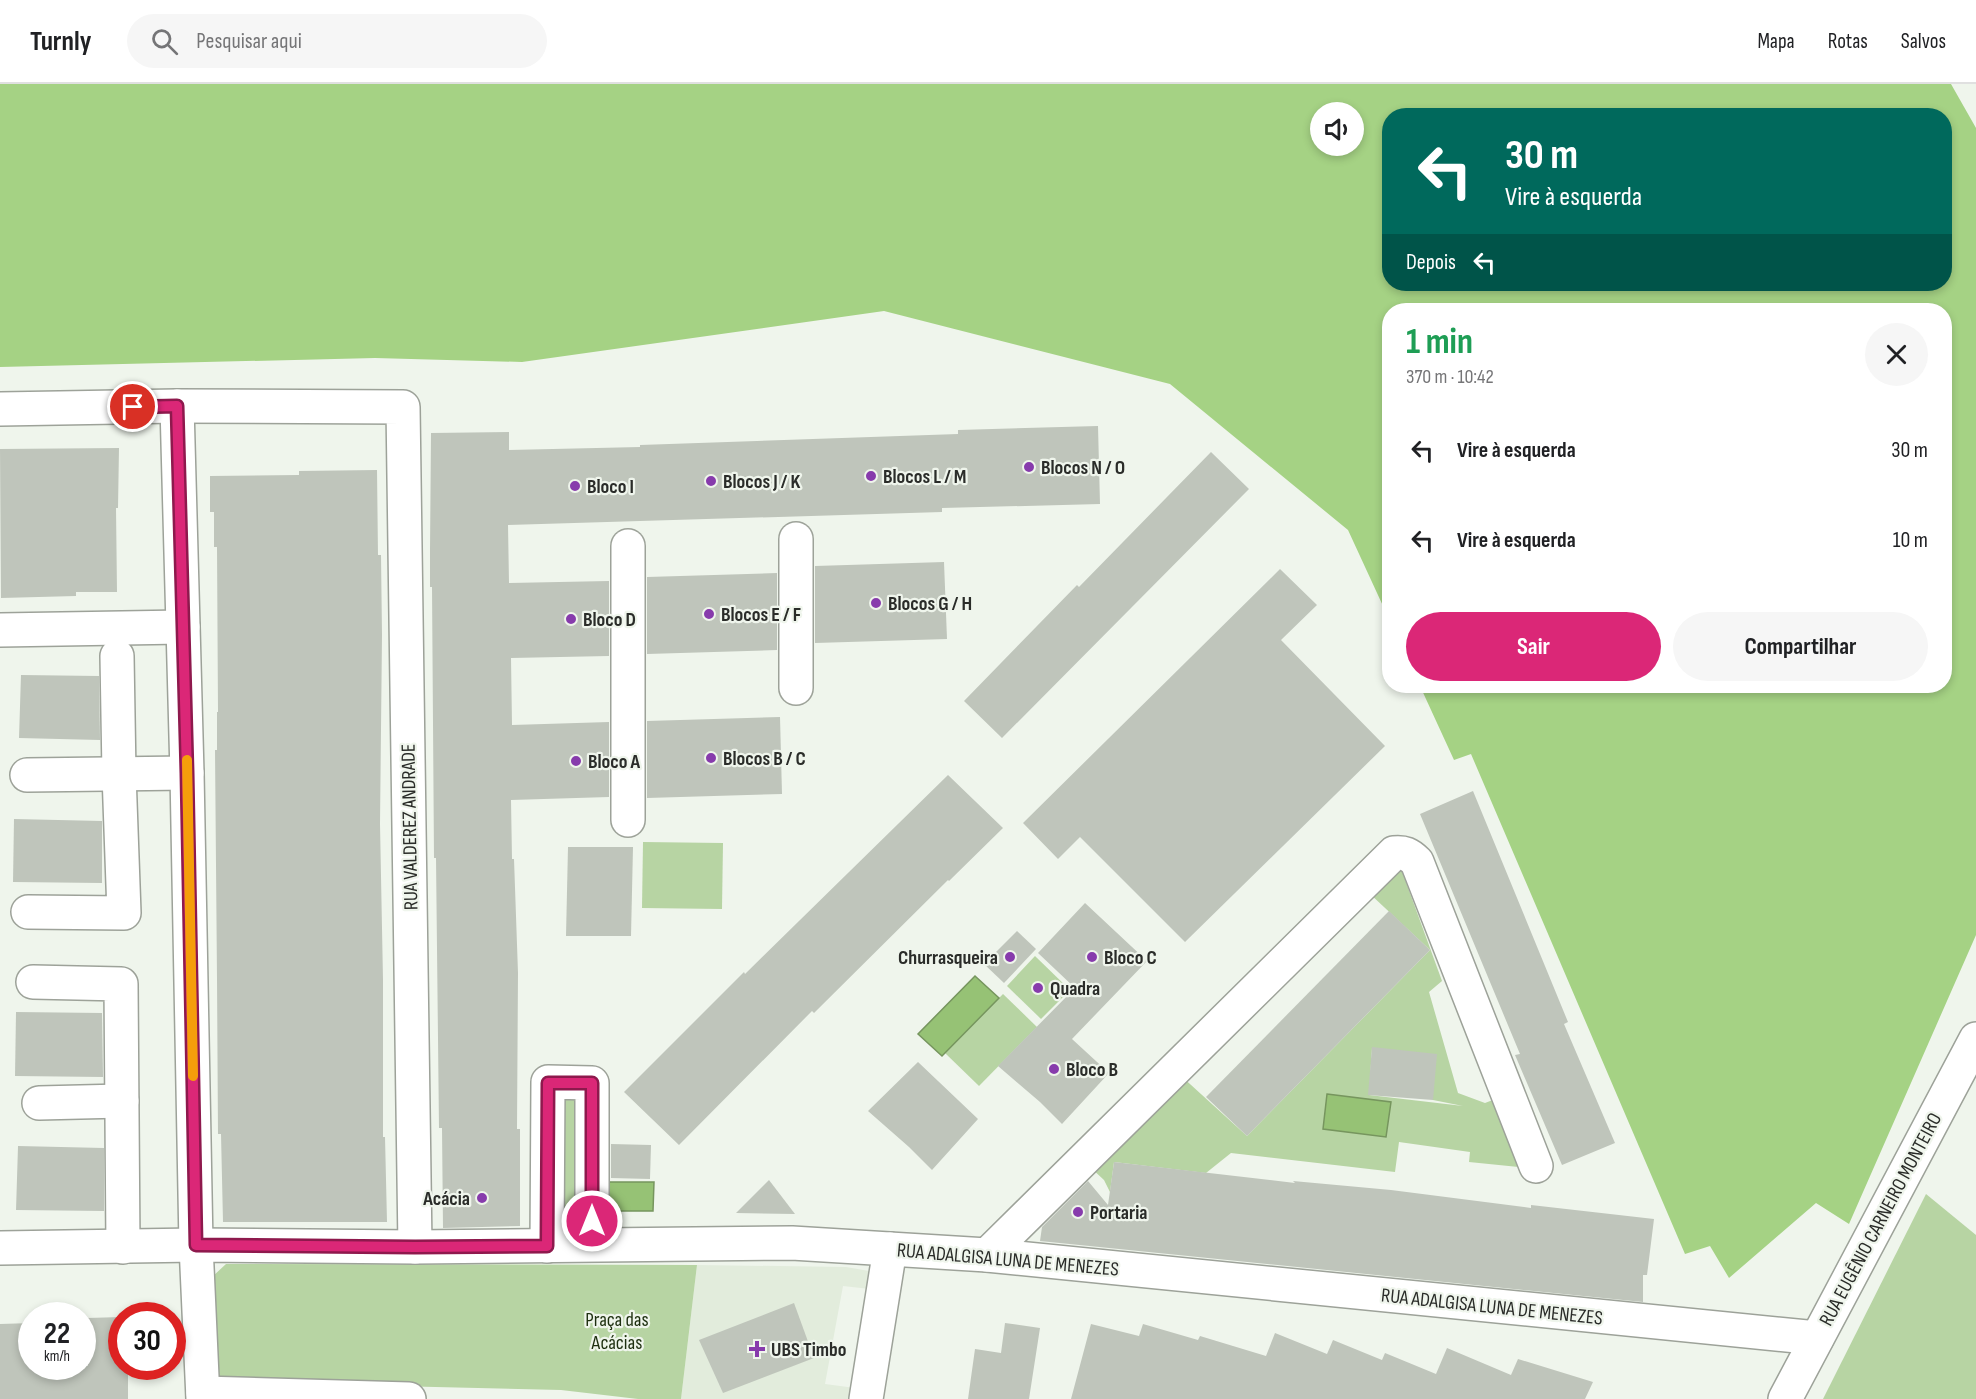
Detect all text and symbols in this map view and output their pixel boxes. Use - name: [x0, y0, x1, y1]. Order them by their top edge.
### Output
- search box: [127, 14, 547, 68]
- text: Turnly: [30, 25, 91, 58]
- icon: search: [148, 25, 181, 58]
- text: Pesquisar aqui: [196, 28, 302, 55]
- text: Mapa: [1757, 29, 1795, 54]
- text: Rotas: [1828, 29, 1868, 54]
- text: Salvos: [1901, 29, 1946, 54]
- map controls: [1310, 102, 1364, 156]
- button: sound: [1310, 102, 1364, 156]
- text: 30 m: [1505, 130, 1578, 181]
- icon: left: [1406, 132, 1484, 210]
- text: Vire à esquerda: [1505, 181, 1642, 213]
- icon: left: [1468, 246, 1501, 279]
- text: Depois: [1406, 249, 1456, 276]
- text: 1 min: [1406, 321, 1473, 364]
- button: close: [1865, 323, 1928, 386]
- text: 370 m · 10:42: [1406, 365, 1494, 389]
- pin: [107, 381, 158, 432]
- icon: arrive: [116, 390, 149, 423]
- icon: left: [1406, 434, 1439, 467]
- text: Vire à esquerda: [1457, 437, 1576, 464]
- text: 30 m: [1891, 437, 1928, 464]
- place label: Blocos N / O: [1041, 456, 1125, 480]
- marker: Blocos N / O: [1022, 460, 1036, 474]
- place label: Blocos L / M: [883, 465, 967, 489]
- marker: Blocos L / M: [864, 469, 878, 483]
- place label: Blocos J / K: [723, 470, 800, 494]
- marker: Blocos J / K: [704, 474, 718, 488]
- place label: Bloco I: [587, 475, 634, 499]
- marker: Bloco I: [568, 479, 582, 493]
- icon: left: [1406, 524, 1439, 557]
- text: Vire à esquerda: [1457, 527, 1576, 554]
- text: 10 m: [1893, 527, 1928, 554]
- place label: Blocos G / H: [888, 592, 972, 616]
- marker: Blocos G / H: [869, 596, 883, 610]
- place label: Blocos E / F: [721, 603, 801, 627]
- marker: Blocos E / F: [702, 607, 716, 621]
- place label: Bloco D: [583, 608, 636, 632]
- marker: Bloco D: [564, 612, 578, 626]
- button: Sair: [1406, 612, 1661, 681]
- button: Compartilhar: [1673, 612, 1928, 681]
- street label: RUA VALDEREZ ANDRADE: [397, 744, 423, 910]
- place label: Blocos B / C: [723, 747, 806, 771]
- place label: Bloco A: [588, 750, 641, 774]
- marker: Blocos B / C: [704, 751, 718, 765]
- marker: Bloco A: [569, 754, 583, 768]
- place label: Churrasqueira: [898, 946, 998, 970]
- place label: Bloco C: [1104, 946, 1157, 970]
- marker: Churrasqueira: [1003, 950, 1017, 964]
- marker: Bloco C: [1085, 950, 1099, 964]
- place label: Quadra: [1050, 977, 1100, 1001]
- marker: Quadra: [1031, 981, 1045, 995]
- place label: Bloco B: [1066, 1058, 1118, 1082]
- marker: Bloco B: [1047, 1062, 1061, 1076]
- street label: RUA EUGÊNIO CARNEIRO MONTEIRO: [1814, 1109, 1947, 1330]
- place label: Acácia: [422, 1187, 470, 1211]
- position arrow: [560, 1189, 624, 1253]
- marker: Acácia: [475, 1191, 489, 1205]
- place label: Portaria: [1090, 1201, 1147, 1225]
- marker: Portaria: [1071, 1205, 1085, 1219]
- street label: RUA ADALGISA LUNA DE MENEZES: [896, 1238, 1120, 1282]
- street label: RUA ADALGISA LUNA DE MENEZES: [1380, 1283, 1604, 1331]
- speed limit sign: 30: [108, 1302, 186, 1380]
- park label: Praça das Acácias: [585, 1308, 649, 1355]
- text: 22: [44, 1316, 70, 1352]
- place label: UBS Timbo: [771, 1338, 846, 1362]
- marker: UBS Timbo: [748, 1340, 766, 1358]
- text: km/h: [44, 1347, 70, 1366]

